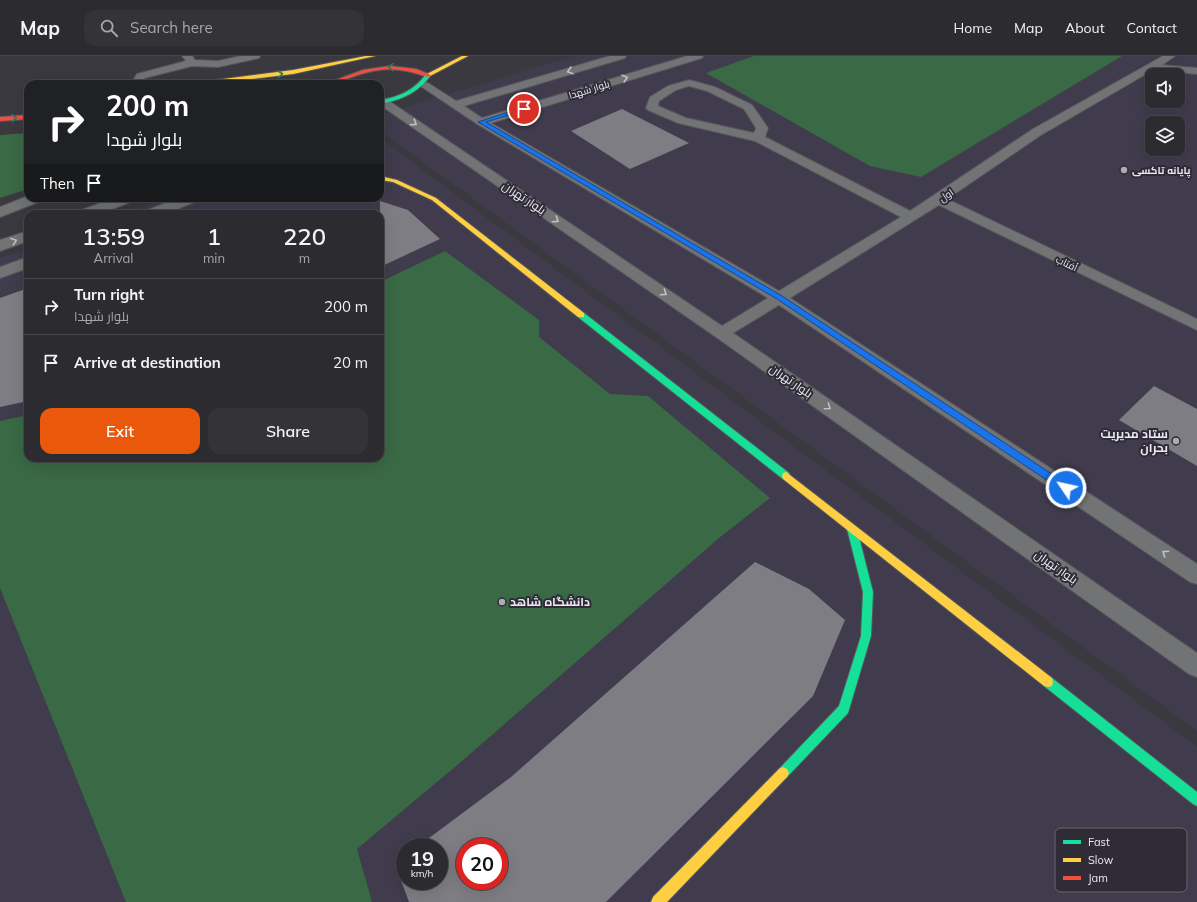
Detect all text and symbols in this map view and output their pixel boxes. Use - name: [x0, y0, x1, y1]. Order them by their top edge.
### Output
- search box: [84, 10, 364, 46]
- text: Map: [20, 16, 60, 40]
- icon: search: [98, 17, 120, 39]
- text: Search here: [130, 18, 213, 37]
- text: Home: [953, 19, 992, 37]
- text: Map: [1014, 19, 1043, 37]
- text: About: [1065, 19, 1105, 37]
- text: Contact: [1127, 19, 1177, 37]
- one-way arrow: [388, 63, 394, 72]
- one-way arrow: [567, 66, 574, 75]
- map controls: [1145, 68, 1185, 156]
- button: sound: [1145, 68, 1185, 108]
- one-way arrow: [277, 70, 283, 79]
- one-way arrow: [622, 74, 629, 83]
- street label: بلوار شهدا: [567, 77, 611, 102]
- text: 200 m: [106, 88, 189, 123]
- pin: [507, 92, 541, 126]
- icon: right: [40, 96, 92, 148]
- icon: arrive: [513, 98, 535, 120]
- one-way arrow: [11, 113, 17, 122]
- button: layers: [1145, 116, 1185, 156]
- one-way arrow: [410, 118, 417, 126]
- text: بلوار شهدا: [106, 128, 182, 151]
- place label: پایانه تاکسی: [1132, 164, 1191, 178]
- marker: پایانه تاکسی: [1119, 165, 1129, 175]
- icon: arrive: [83, 172, 105, 194]
- text: Then: [40, 174, 75, 193]
- street label: بلوار تهران: [500, 178, 549, 218]
- street label: اول: [937, 186, 956, 205]
- one-way arrow: [552, 215, 559, 222]
- text: 13:59: [82, 221, 145, 251]
- text: 1: [207, 221, 221, 251]
- text: 220: [283, 221, 326, 251]
- one-way arrow: [10, 237, 17, 245]
- text: Arrival: [94, 250, 133, 266]
- text: min: [203, 250, 225, 266]
- text: m: [299, 250, 310, 266]
- street label: آفتاب: [1054, 253, 1080, 274]
- text: Turn right: [74, 285, 144, 304]
- one-way arrow: [660, 288, 667, 296]
- icon: right: [40, 296, 62, 318]
- text: 200 m: [324, 297, 368, 316]
- text: بلوار شهدا: [74, 308, 129, 324]
- icon: arrive: [40, 352, 62, 374]
- text: Arrive at destination: [74, 353, 221, 372]
- text: 20 m: [333, 353, 368, 372]
- street label: بلوار تهران: [767, 360, 816, 401]
- one-way arrow: [824, 402, 831, 409]
- button: Exit: [40, 408, 200, 454]
- button: Share: [208, 408, 368, 454]
- place label: ستاد مدیریت بحران: [1101, 426, 1168, 456]
- marker: ستاد مدیریت بحران: [1171, 436, 1181, 446]
- position arrow: [1045, 467, 1087, 509]
- street label: بلوار تهران: [1032, 546, 1081, 587]
- one-way arrow: [1162, 551, 1169, 558]
- place label: دانشگاه شاهد: [510, 594, 590, 609]
- marker: دانشگاه شاهد: [497, 597, 507, 607]
- legend: [1055, 828, 1187, 892]
- text: Fast: [1088, 835, 1110, 849]
- speed limit sign: 20: [456, 838, 508, 890]
- text: 19: [410, 846, 434, 871]
- text: Slow: [1088, 853, 1114, 867]
- text: km/h: [411, 867, 433, 880]
- text: Jam: [1088, 871, 1108, 885]

